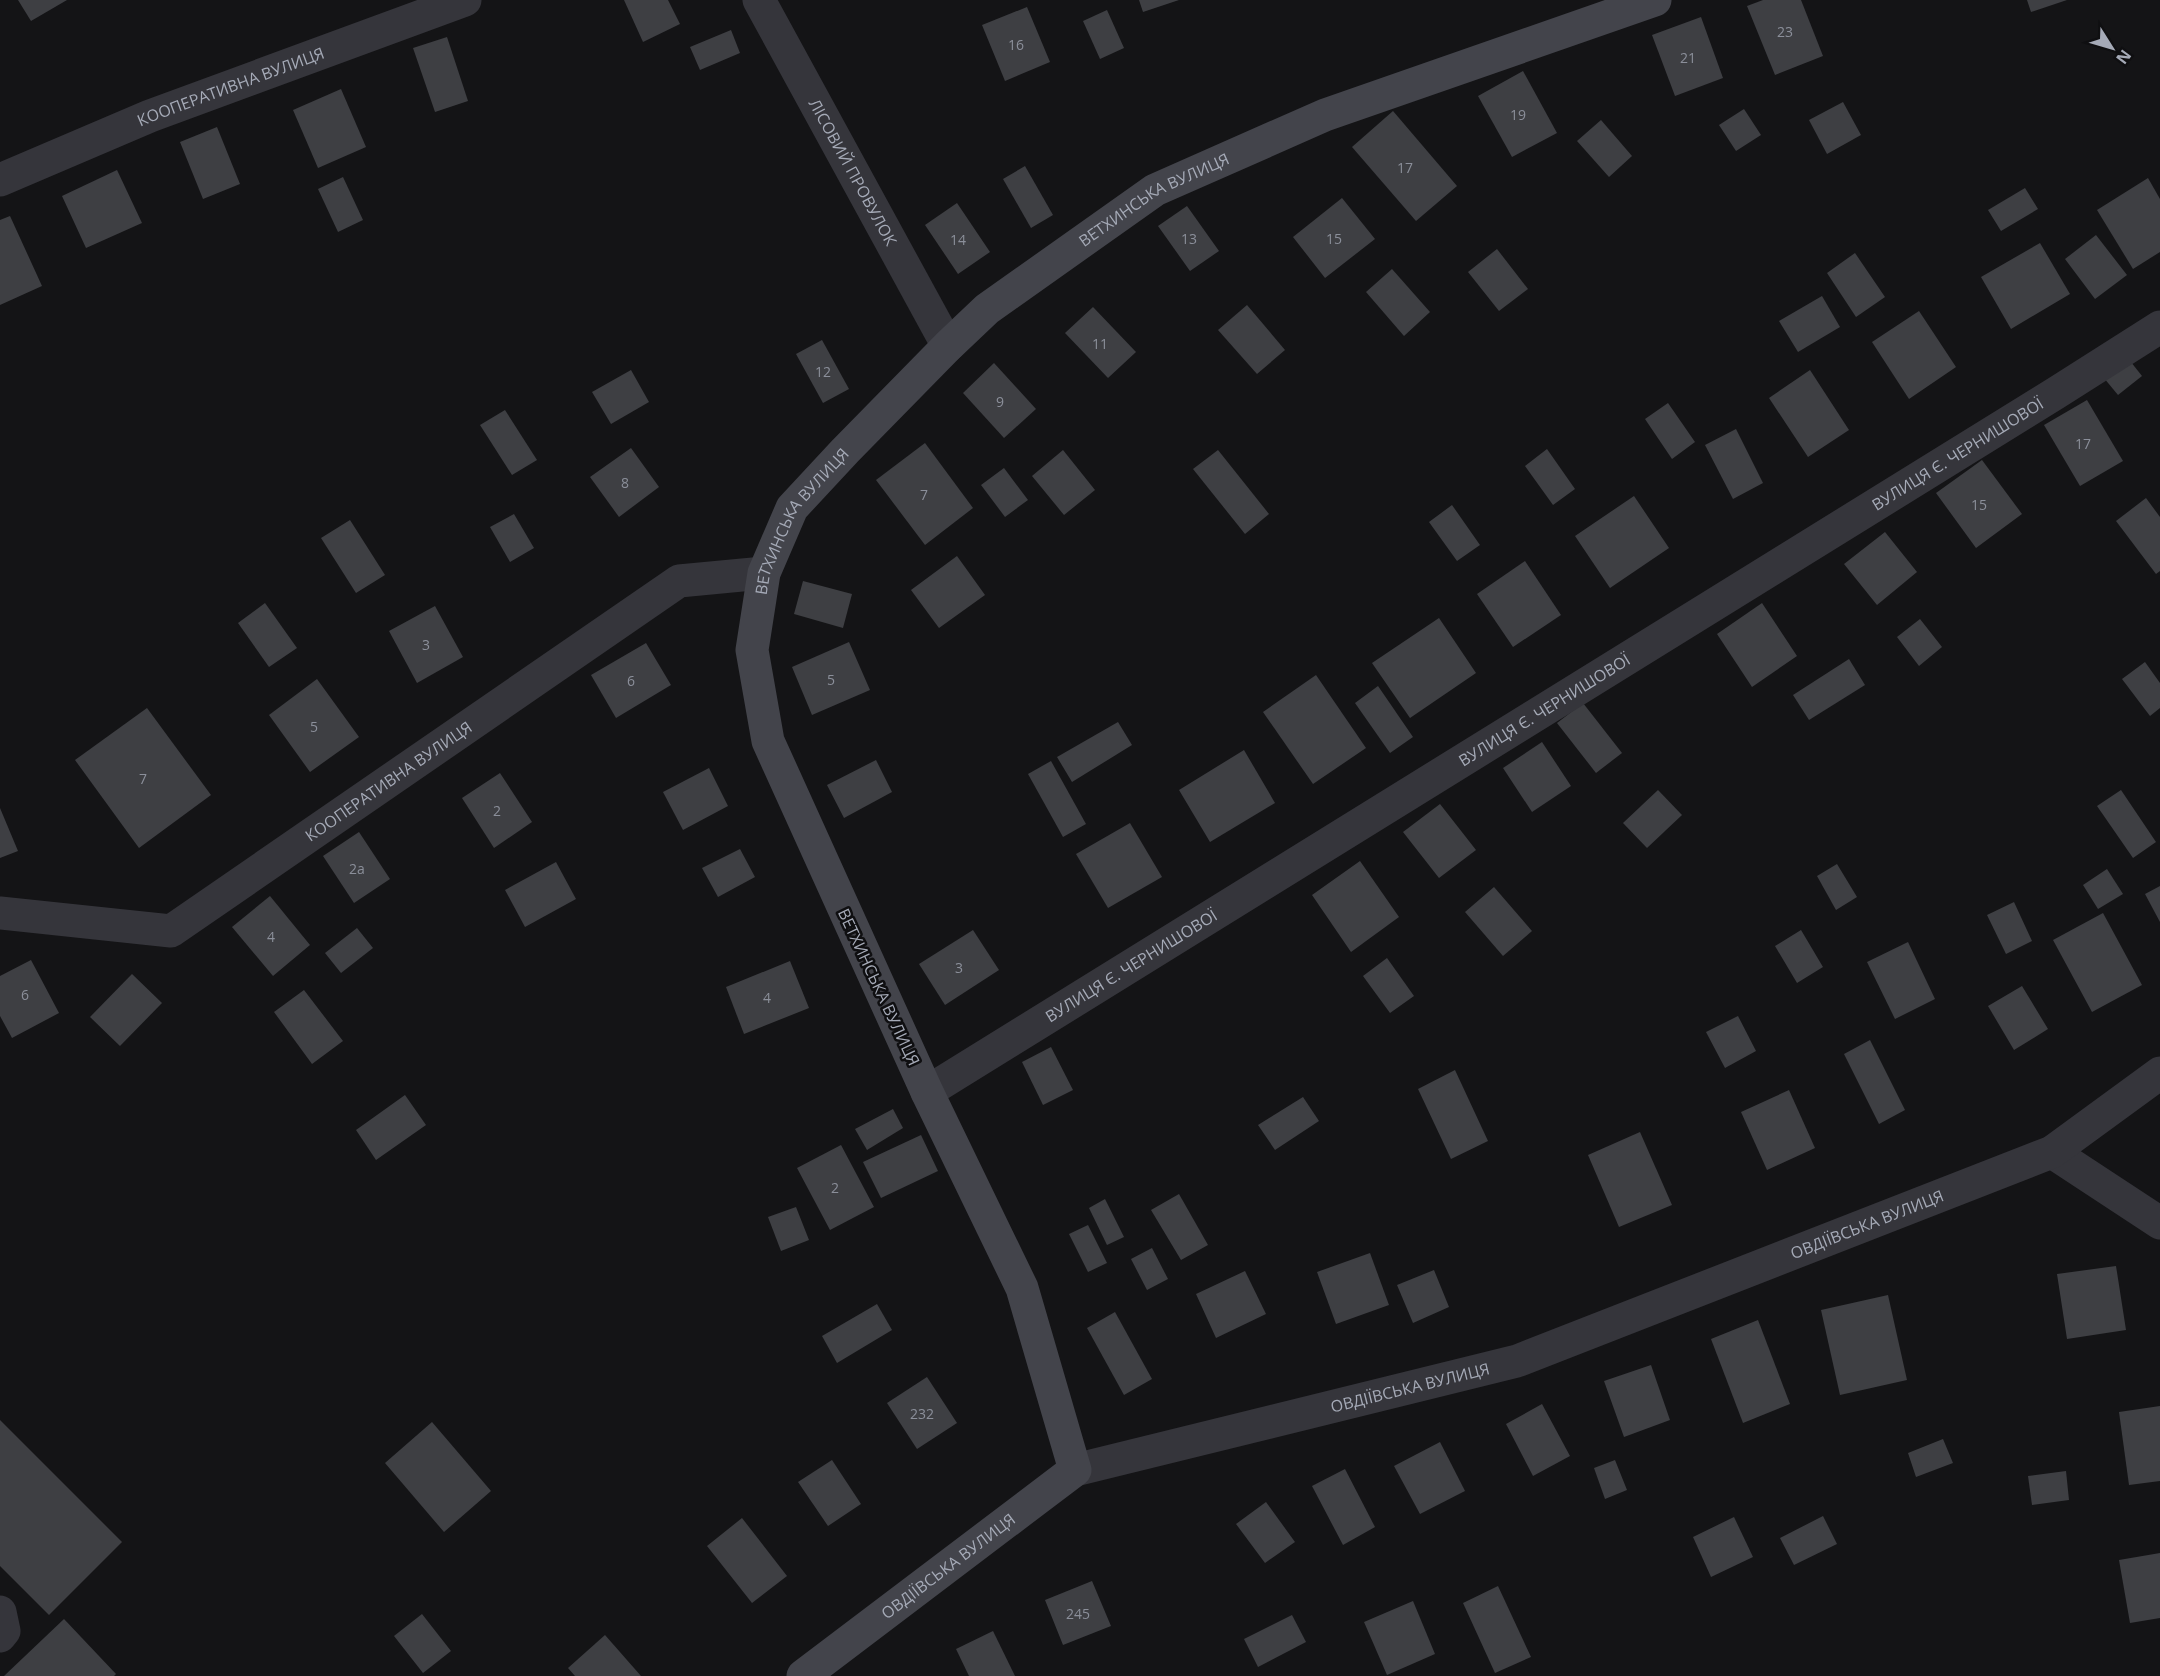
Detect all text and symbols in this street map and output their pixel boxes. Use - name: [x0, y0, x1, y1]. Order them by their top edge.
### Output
- north arrow: [2082, 18, 2142, 78]
- house number: 23: [1777, 22, 1793, 41]
- house number: 16: [1008, 35, 1024, 54]
- street label: КООПЕРАТИВНА ВУЛИЦЯ: [134, 42, 327, 131]
- text: N: [2111, 45, 2137, 69]
- house number: 21: [1680, 48, 1696, 67]
- street label: ЛІСОВИЙ ПРОВУЛОК: [804, 95, 902, 250]
- house number: 19: [1510, 105, 1526, 124]
- street label: ВЕТХИНСЬКА ВУЛИЦЯ: [1074, 148, 1233, 252]
- house number: 17: [1397, 158, 1413, 177]
- house number: 13: [1181, 229, 1197, 248]
- house number: 15: [1326, 229, 1342, 248]
- house number: 14: [950, 230, 966, 249]
- house number: 11: [1092, 334, 1108, 353]
- house number: 12: [815, 362, 831, 381]
- house number: 9: [996, 392, 1004, 411]
- street label: ВУЛИЦЯ Є. ЧЕРНИШОВОЇ: [1867, 392, 2048, 515]
- house number: 17: [2075, 434, 2091, 453]
- street label: ВЕТХИНСЬКА ВУЛИЦЯ: [750, 443, 854, 596]
- house number: 8: [621, 473, 629, 492]
- house number: 7: [920, 485, 928, 504]
- house number: 15: [1971, 495, 1987, 514]
- house number: 3: [422, 635, 430, 654]
- street label: ВУЛИЦЯ Є. ЧЕРНИШОВОЇ: [1454, 648, 1635, 771]
- house number: 5: [827, 670, 835, 689]
- house number: 6: [627, 671, 635, 690]
- street label: КООПЕРАТИВНА ВУЛИЦЯ: [301, 716, 476, 846]
- house number: 5: [310, 717, 318, 736]
- house number: 7: [139, 769, 147, 788]
- house number: 2: [493, 801, 501, 820]
- house number: 2а: [349, 859, 365, 878]
- street label: ВУЛИЦЯ Є. ЧЕРНИШОВОЇ: [1041, 904, 1222, 1027]
- street label: ВЕТХИНСЬКА ВУЛИЦЯ: [833, 905, 925, 1069]
- house number: 4: [267, 927, 275, 946]
- house number: 3: [955, 958, 963, 977]
- house number: 6: [21, 985, 29, 1004]
- house number: 4: [763, 988, 771, 1007]
- house number: 2: [831, 1178, 839, 1197]
- street label: ОВДІЇВСЬКА ВУЛИЦЯ: [1787, 1184, 1947, 1264]
- street label: ОВДІЇВСЬКА ВУЛИЦЯ: [1328, 1357, 1492, 1418]
- house number: 232: [910, 1404, 934, 1423]
- street label: ОВДІЇВСЬКА ВУЛИЦЯ: [877, 1508, 1020, 1624]
- house number: 245: [1066, 1604, 1090, 1623]

